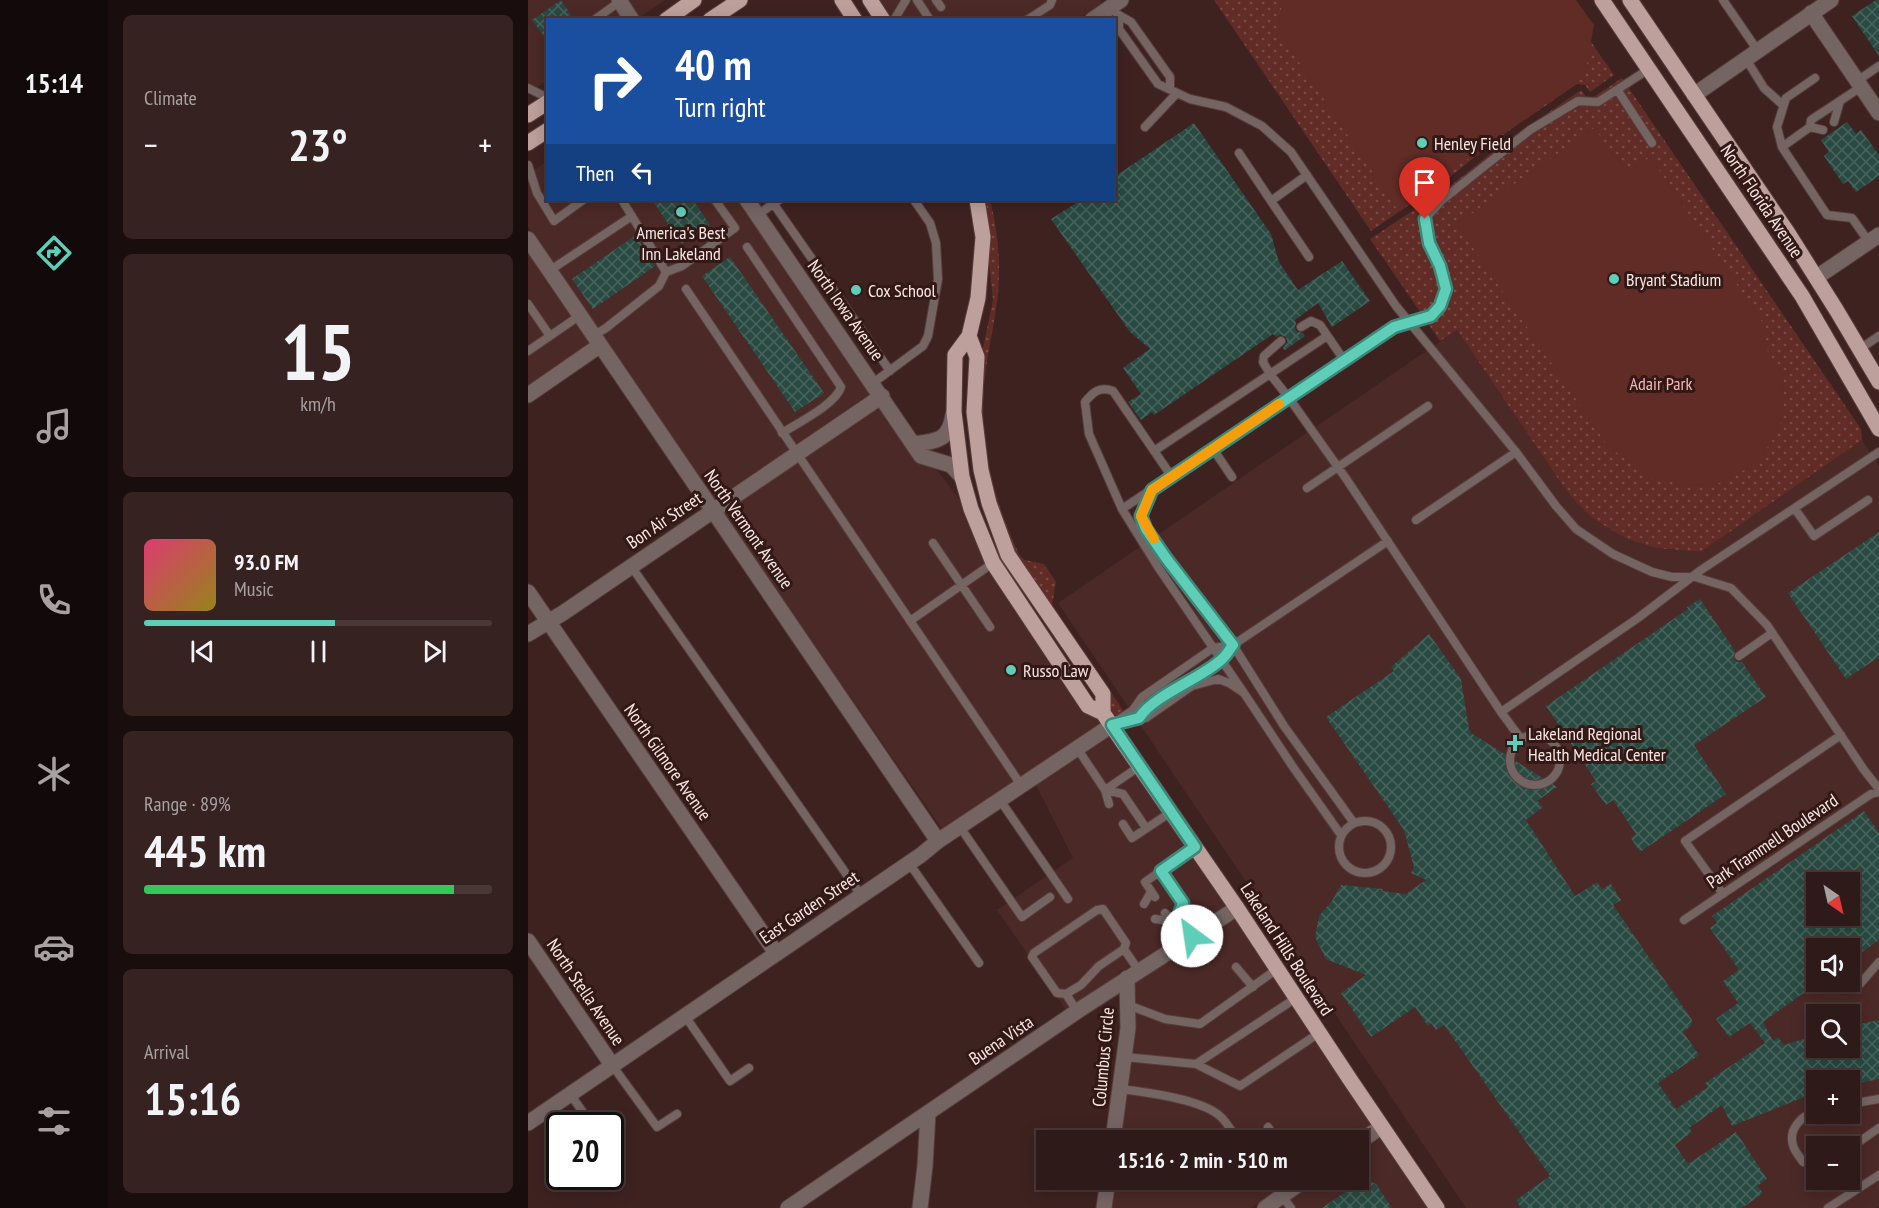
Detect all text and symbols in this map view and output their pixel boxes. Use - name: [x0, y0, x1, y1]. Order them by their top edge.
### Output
- text: 40 m: [675, 37, 752, 92]
- icon: right: [576, 42, 654, 120]
- text: 15:14: [25, 66, 83, 100]
- text: Climate: [144, 85, 197, 111]
- text: Turn right: [675, 90, 766, 124]
- text: 23°: [288, 115, 348, 173]
- text: −: [144, 123, 158, 166]
- text: +: [478, 123, 492, 166]
- place label: Henley Field: [1434, 132, 1511, 155]
- marker: Henley Field: [1415, 136, 1429, 150]
- street label: North Florida Avenue: [1716, 140, 1808, 262]
- icon: left: [626, 156, 659, 189]
- pin: [1399, 157, 1450, 219]
- text: Then: [576, 159, 614, 187]
- icon: arrive: [1408, 166, 1441, 199]
- marker: America's Best Inn Lakeland: [674, 205, 688, 219]
- place label: America's Best Inn Lakeland: [636, 221, 726, 265]
- icon: directions: [33, 232, 75, 274]
- street label: North Iowa Avenue: [803, 255, 889, 365]
- place label: Bryant Stadium: [1626, 268, 1721, 291]
- marker: Bryant Stadium: [1607, 272, 1621, 286]
- place label: Cox School: [868, 279, 937, 302]
- marker: Cox School: [849, 283, 863, 297]
- text: 15: [281, 301, 355, 402]
- park label: Adair Park: [1630, 372, 1692, 395]
- text: km/h: [300, 391, 336, 417]
- icon: music: [33, 405, 75, 447]
- street label: North Vermont Avenue: [699, 465, 799, 593]
- street label: Bon Air Street: [622, 486, 706, 554]
- text: 93.0 FM: [234, 548, 299, 576]
- text: Music: [234, 576, 274, 602]
- icon: phone: [33, 579, 75, 621]
- icon: previous: [186, 635, 219, 668]
- icon: pause: [302, 635, 335, 668]
- icon: next: [418, 635, 451, 668]
- place label: Russo Law: [1023, 659, 1089, 682]
- marker: Russo Law: [1004, 663, 1018, 677]
- street label: North Gilmore Avenue: [619, 699, 717, 825]
- place label: Lakeland Regional Health Medical Center: [1528, 722, 1666, 766]
- marker: Lakeland Regional Health Medical Center: [1506, 734, 1524, 752]
- icon: climate: [33, 753, 75, 795]
- street label: Park Trammell Boulevard: [1702, 788, 1842, 894]
- text: Range · 89%: [144, 791, 231, 817]
- text: 445 km: [144, 821, 266, 879]
- street label: East Garden Street: [755, 865, 863, 949]
- north arrow: [1806, 872, 1860, 926]
- map controls: [1806, 872, 1860, 1190]
- street label: Lakeland Hills Boulevard: [1235, 878, 1339, 1020]
- position arrow: [1160, 904, 1224, 968]
- icon: car: [33, 926, 75, 968]
- street label: North Stella Avenue: [542, 934, 630, 1050]
- button: sound: [1806, 938, 1860, 992]
- button: search: [1806, 1004, 1860, 1058]
- street label: Columbus Circle: [1087, 1006, 1119, 1108]
- street label: Buena Vista: [964, 1010, 1038, 1070]
- text: Arrival: [144, 1039, 189, 1065]
- text: 15:16: [144, 1069, 241, 1127]
- button: +: [1806, 1070, 1860, 1124]
- icon: filters: [33, 1100, 75, 1142]
- speed limit sign: 20: [546, 1112, 624, 1190]
- button: −: [1806, 1136, 1860, 1190]
- text: 15:16 · 2 min · 510 m: [1117, 1146, 1288, 1174]

